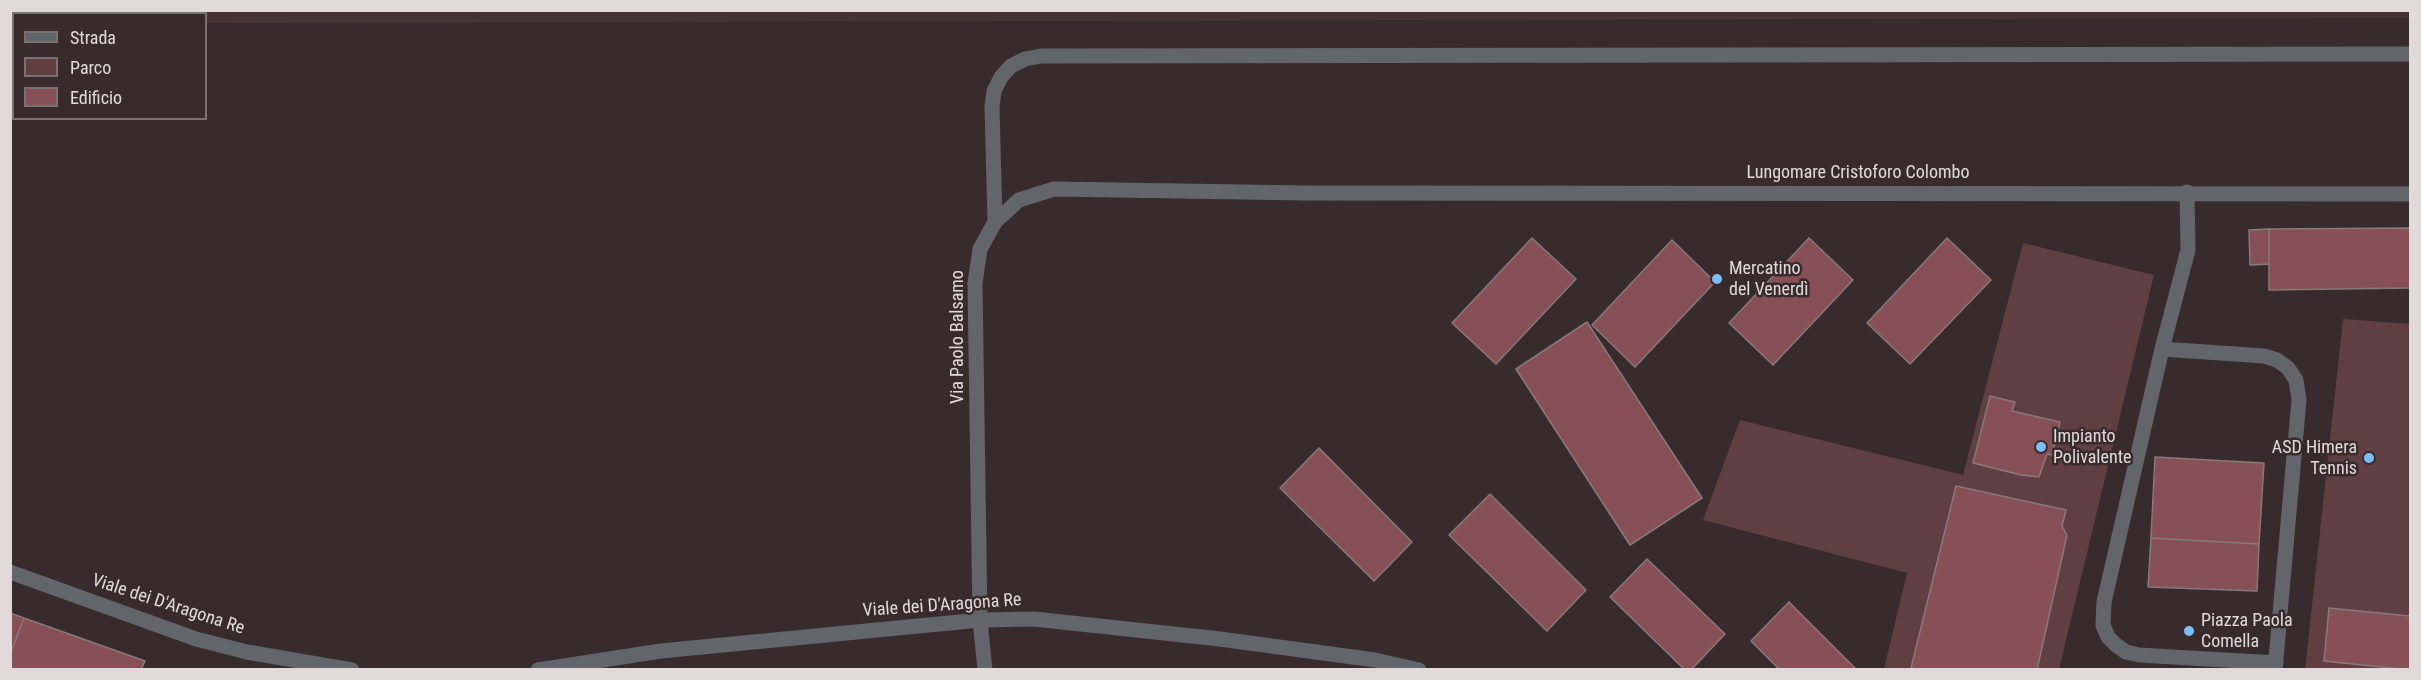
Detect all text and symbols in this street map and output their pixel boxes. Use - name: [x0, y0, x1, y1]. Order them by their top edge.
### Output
- legend: [12, 12, 207, 120]
- text: Strada: [70, 27, 116, 48]
- text: Parco: [70, 57, 111, 78]
- text: Edificio: [70, 87, 122, 108]
- street label: Lungomare Cristoforo Colombo: [1747, 162, 1969, 184]
- place label: Mercatino del Venerdì: [1729, 258, 1808, 300]
- street label: Via Paolo Balsamo: [947, 270, 969, 404]
- marker: Mercatino del Venerdì: [1710, 272, 1724, 286]
- place label: Impianto Polivalente: [2053, 426, 2131, 468]
- place label: ASD Himera Tennis: [2272, 437, 2357, 480]
- marker: Impianto Polivalente: [2034, 440, 2048, 454]
- marker: ASD Himera Tennis: [2362, 451, 2376, 465]
- street label: Viale dei D'Aragona Re: [89, 570, 247, 640]
- street label: Viale dei D'Aragona Re: [862, 590, 1022, 622]
- place label: Piazza Paola Comella: [2201, 610, 2293, 652]
- marker: Piazza Paola Comella: [2182, 624, 2196, 638]

